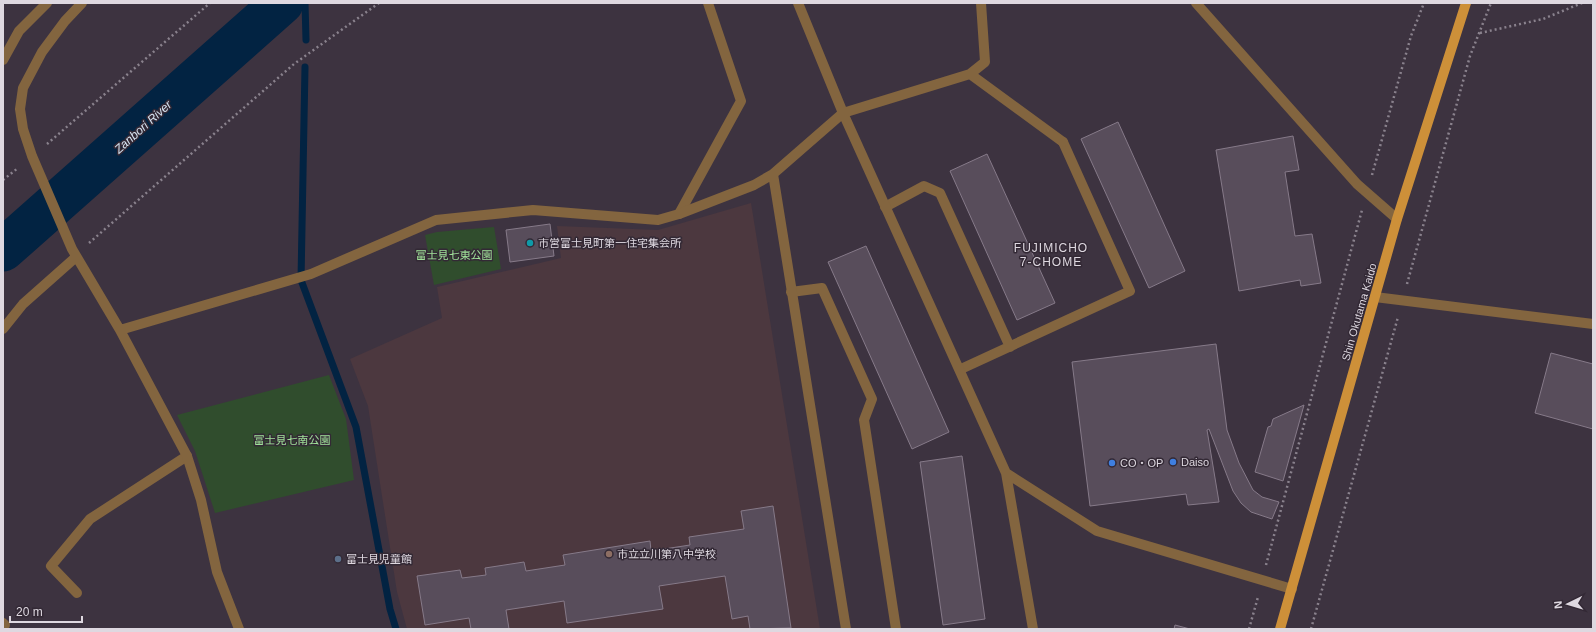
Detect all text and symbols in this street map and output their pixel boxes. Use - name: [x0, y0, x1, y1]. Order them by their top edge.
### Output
- water label: Zanbori River: [111, 97, 175, 157]
- place label: 市営富士見町第一住宅集会所: [538, 237, 682, 249]
- marker: 市営富士見町第一住宅集会所: [525, 238, 535, 248]
- district label: FUJIMICHO 7-CHOME: [1014, 241, 1088, 269]
- park label: 富士見七東公園: [416, 249, 493, 261]
- street label: Shin Okutama Kaido: [1339, 262, 1379, 362]
- park label: 富士見七南公園: [254, 434, 331, 446]
- place label: Daiso: [1181, 456, 1209, 468]
- place label: CO・OP: [1120, 457, 1163, 469]
- marker: Daiso: [1168, 457, 1178, 467]
- marker: CO・OP: [1107, 458, 1117, 468]
- place label: 市立立川第八中学校: [617, 548, 716, 560]
- marker: 市立立川第八中学校: [604, 549, 614, 559]
- place label: 富士見児童館: [346, 553, 412, 565]
- marker: 富士見児童館: [333, 554, 343, 564]
- north arrow: [1548, 584, 1588, 624]
- scale bar: [10, 598, 82, 624]
- text: N: [1552, 600, 1564, 609]
- text: 20 m: [16, 605, 43, 619]

